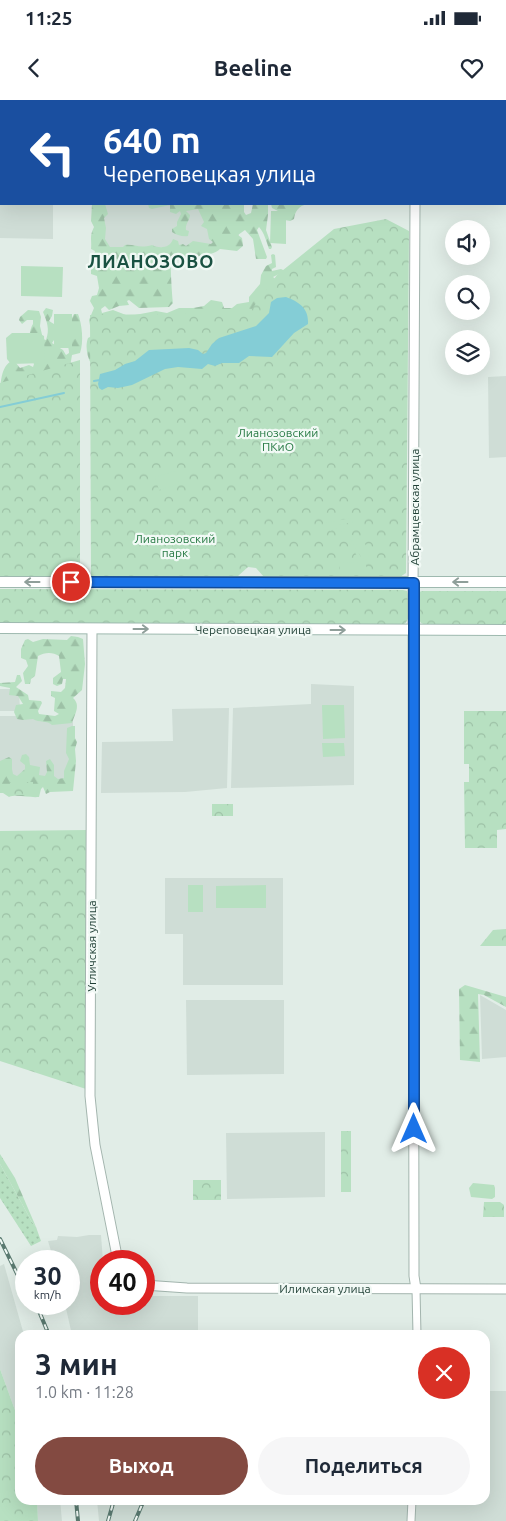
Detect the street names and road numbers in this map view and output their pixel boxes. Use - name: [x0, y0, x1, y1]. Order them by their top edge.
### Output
- street label: Абрамцевская улица: [408, 449, 421, 565]
- street label: Череповецкая улица: [195, 623, 311, 636]
- street label: Угличская улица: [85, 900, 98, 992]
- street label: Илимская улица: [279, 1282, 371, 1295]

